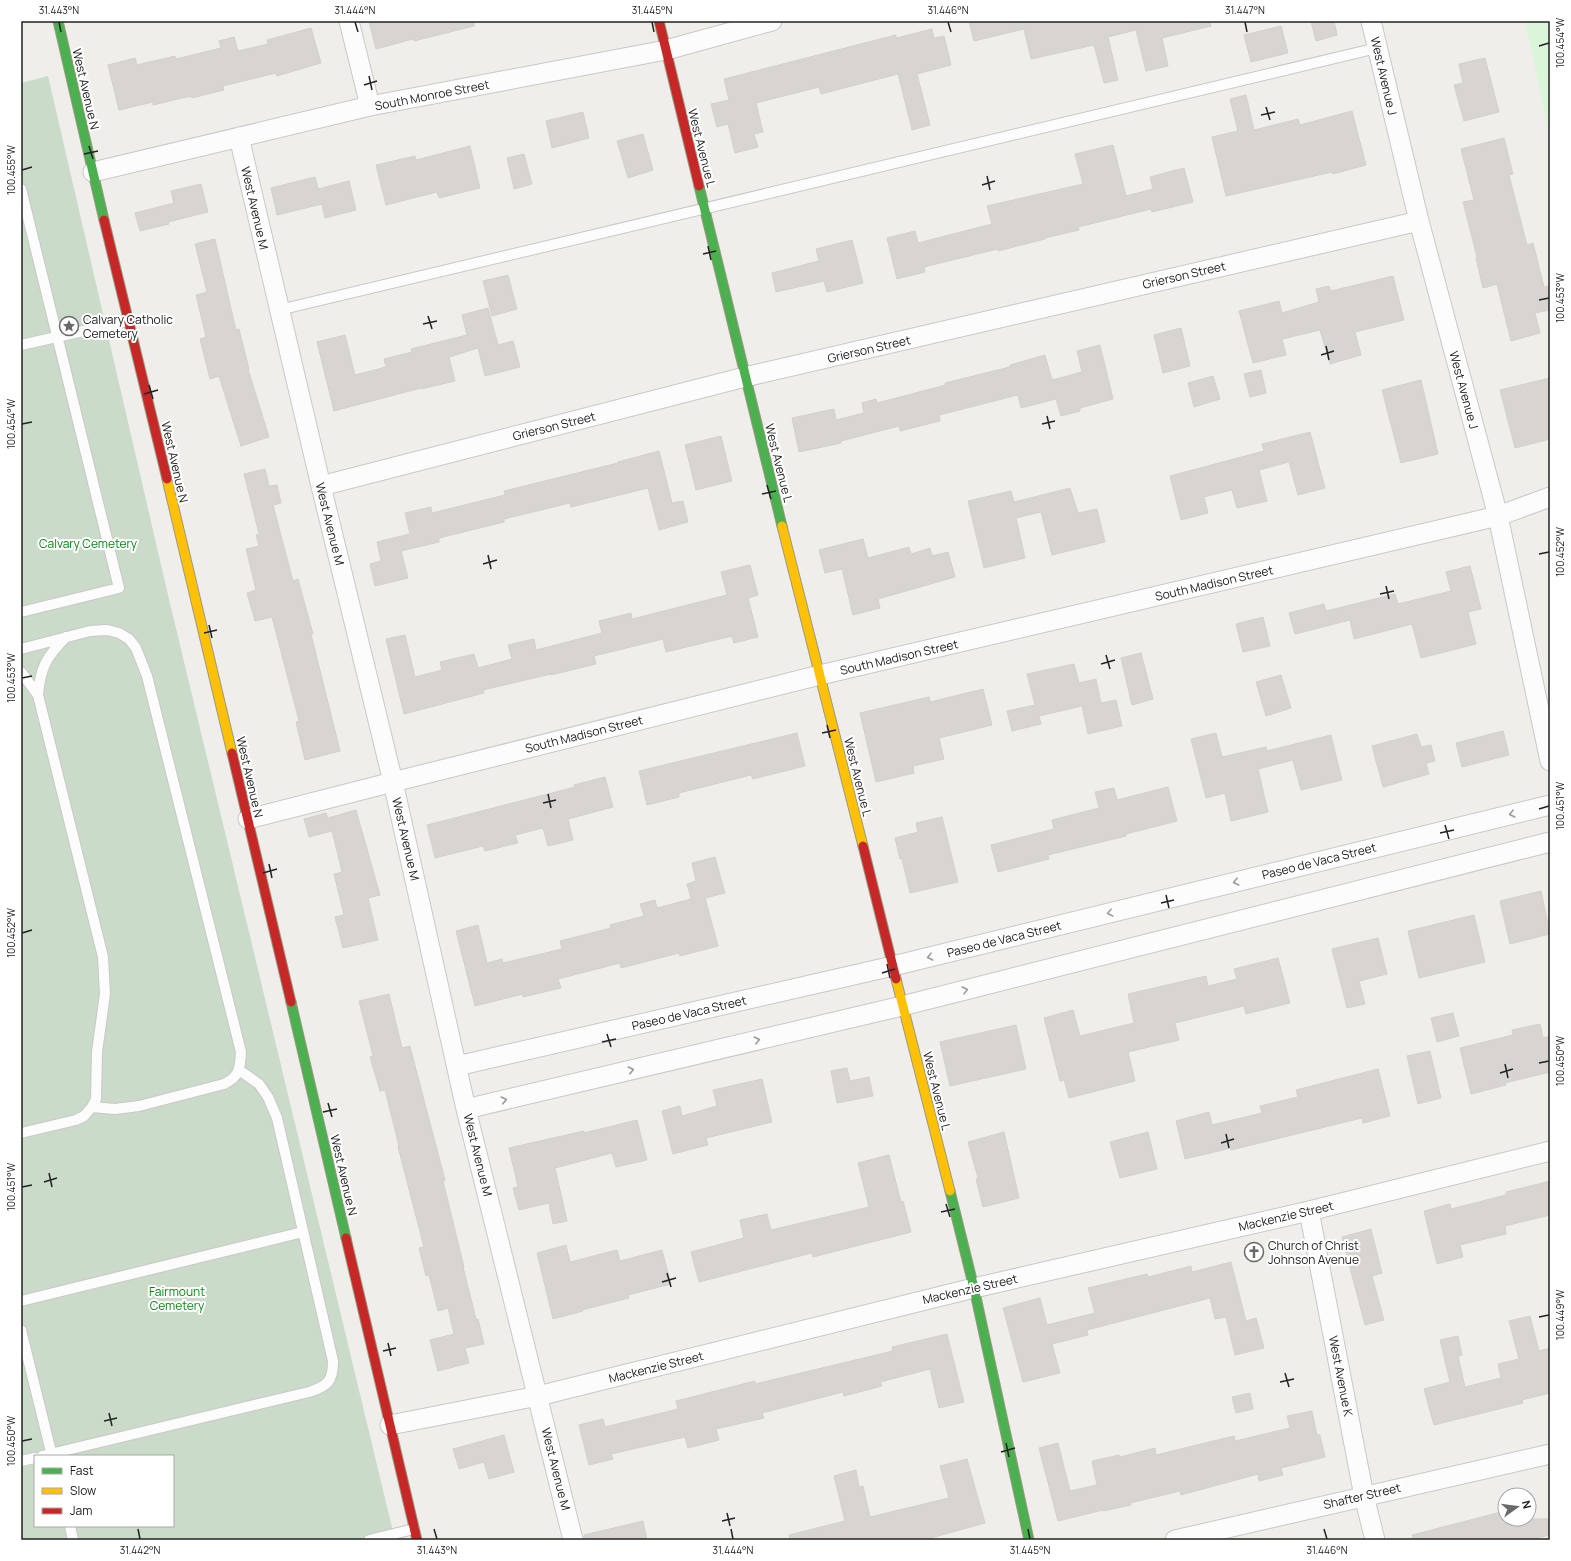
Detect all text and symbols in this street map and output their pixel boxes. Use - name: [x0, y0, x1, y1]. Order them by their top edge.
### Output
- text: 31.443°N: [39, 3, 79, 17]
- text: 31.444°N: [335, 3, 376, 17]
- text: 31.445°N: [632, 3, 672, 17]
- text: 31.446°N: [927, 3, 969, 17]
- text: 31.447°N: [1225, 3, 1265, 17]
- text: 100.454°W: [1553, 17, 1567, 68]
- street label: West Avenue J: [1367, 35, 1401, 117]
- street label: West Avenue N: [68, 47, 104, 131]
- street label: South Monroe Street: [373, 76, 491, 114]
- street label: West Avenue L: [684, 107, 720, 189]
- text: 100.455°W: [4, 144, 18, 195]
- street label: West Avenue M: [237, 165, 273, 251]
- street label: Grierson Street: [1141, 257, 1227, 293]
- text: 100.453°W: [1553, 273, 1567, 323]
- place label: Calvary Catholic Cemetery: [83, 311, 173, 342]
- place icon: Calvary Catholic Cemetery: [58, 315, 80, 337]
- street label: Grierson Street: [826, 331, 912, 367]
- street label: West Avenue J: [1445, 349, 1483, 431]
- text: 100.454°W: [4, 398, 18, 449]
- street label: Grierson Street: [511, 407, 597, 445]
- street label: West Avenue N: [157, 420, 193, 504]
- street label: West Avenue L: [761, 422, 797, 504]
- street label: West Avenue M: [312, 481, 348, 567]
- text: 100.452°W: [1553, 527, 1567, 577]
- park label: Calvary Cemetery: [39, 535, 138, 552]
- street label: South Madison Street: [1153, 561, 1275, 605]
- street label: South Madison Street: [838, 635, 960, 679]
- text: 100.453°W: [4, 653, 18, 703]
- street label: South Madison Street: [523, 711, 645, 757]
- street label: West Avenue N: [232, 735, 268, 819]
- street label: West Avenue L: [840, 736, 876, 818]
- text: 100.451°W: [1553, 781, 1567, 830]
- street label: West Avenue M: [388, 796, 424, 882]
- one-way arrow: [1509, 809, 1516, 818]
- street label: Paseo de Vaca Street: [1260, 839, 1378, 883]
- one-way arrow: [1233, 877, 1240, 885]
- text: 100.452°W: [4, 908, 18, 958]
- one-way arrow: [1107, 908, 1114, 917]
- street label: Paseo de Vaca Street: [945, 917, 1063, 961]
- one-way arrow: [926, 953, 933, 961]
- one-way arrow: [961, 986, 968, 995]
- street label: Paseo de Vaca Street: [630, 991, 748, 1034]
- text: 100.450°W: [1553, 1035, 1567, 1086]
- one-way arrow: [753, 1036, 760, 1045]
- street label: West Avenue L: [919, 1050, 955, 1132]
- one-way arrow: [627, 1066, 634, 1075]
- one-way arrow: [500, 1096, 507, 1105]
- street label: West Avenue M: [460, 1112, 496, 1198]
- street label: West Avenue N: [326, 1133, 362, 1217]
- text: 100.451°W: [4, 1162, 18, 1211]
- street label: Mackenzie Street: [1237, 1197, 1335, 1235]
- place label: Church of Christ Johnson Avenue: [1268, 1237, 1359, 1268]
- church icon: Church of Christ Johnson Avenue: [1243, 1241, 1265, 1263]
- street label: Mackenzie Street: [921, 1270, 1019, 1308]
- park label: Fairmount Cemetery: [149, 1283, 205, 1314]
- text: 100.449°W: [1553, 1289, 1567, 1340]
- street label: West Avenue K: [1325, 1334, 1357, 1419]
- street label: Mackenzie Street: [607, 1347, 705, 1387]
- text: 100.450°W: [4, 1415, 18, 1466]
- street label: West Avenue M: [538, 1426, 574, 1512]
- legend: [34, 1455, 174, 1527]
- text: Fast: [70, 1462, 94, 1479]
- street label: Shafter Street: [1322, 1479, 1403, 1513]
- text: Slow: [70, 1482, 96, 1499]
- north arrow: [1497, 1487, 1537, 1527]
- text: N: [1519, 1499, 1535, 1510]
- text: Jam: [70, 1502, 92, 1519]
- text: 31.442°N: [120, 1543, 160, 1557]
- text: 31.443°N: [417, 1543, 457, 1557]
- text: 31.444°N: [713, 1543, 754, 1557]
- text: 31.445°N: [1010, 1543, 1050, 1557]
- text: 31.446°N: [1306, 1543, 1348, 1557]

